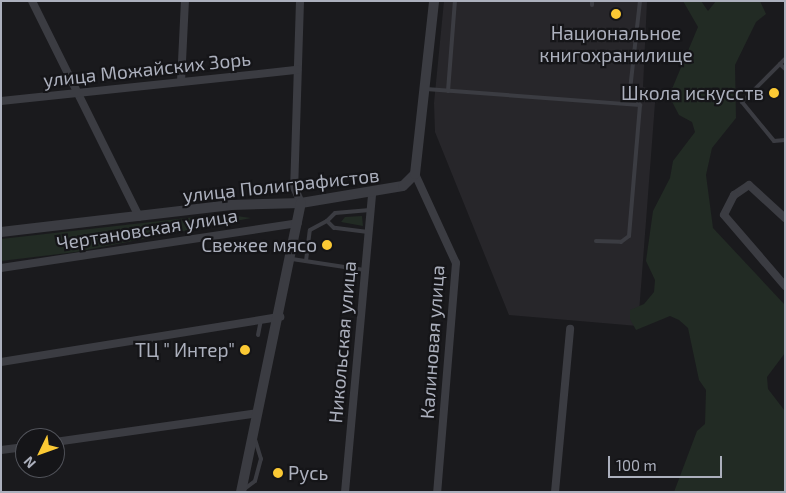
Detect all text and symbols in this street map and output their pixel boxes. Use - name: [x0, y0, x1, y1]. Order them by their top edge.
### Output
- marker: Национальное книгохранилище: [610, 8, 622, 20]
- place label: Национальное книгохранилище: [539, 22, 693, 66]
- street label: улица Можайских Зорь: [42, 47, 252, 91]
- place label: Школа искусств: [621, 82, 764, 104]
- marker: Школа искусств: [768, 87, 780, 99]
- street label: улица Полиграфистов: [182, 163, 380, 207]
- street label: Чертановская улица: [55, 203, 239, 255]
- place label: Свежее мясо: [201, 234, 317, 256]
- marker: Свежее мясо: [321, 239, 333, 251]
- street label: Никольская улица: [324, 260, 360, 424]
- street label: Калиновая улица: [415, 264, 449, 420]
- place label: ТЦ " Интер": [135, 339, 235, 361]
- marker: ТЦ " Интер": [239, 344, 251, 356]
- north arrow: [15, 428, 65, 478]
- scale bar: [611, 446, 725, 478]
- text: N: [20, 453, 39, 472]
- text: 100 m: [616, 456, 657, 474]
- place label: Русь: [288, 462, 328, 484]
- marker: Русь: [272, 467, 284, 479]

